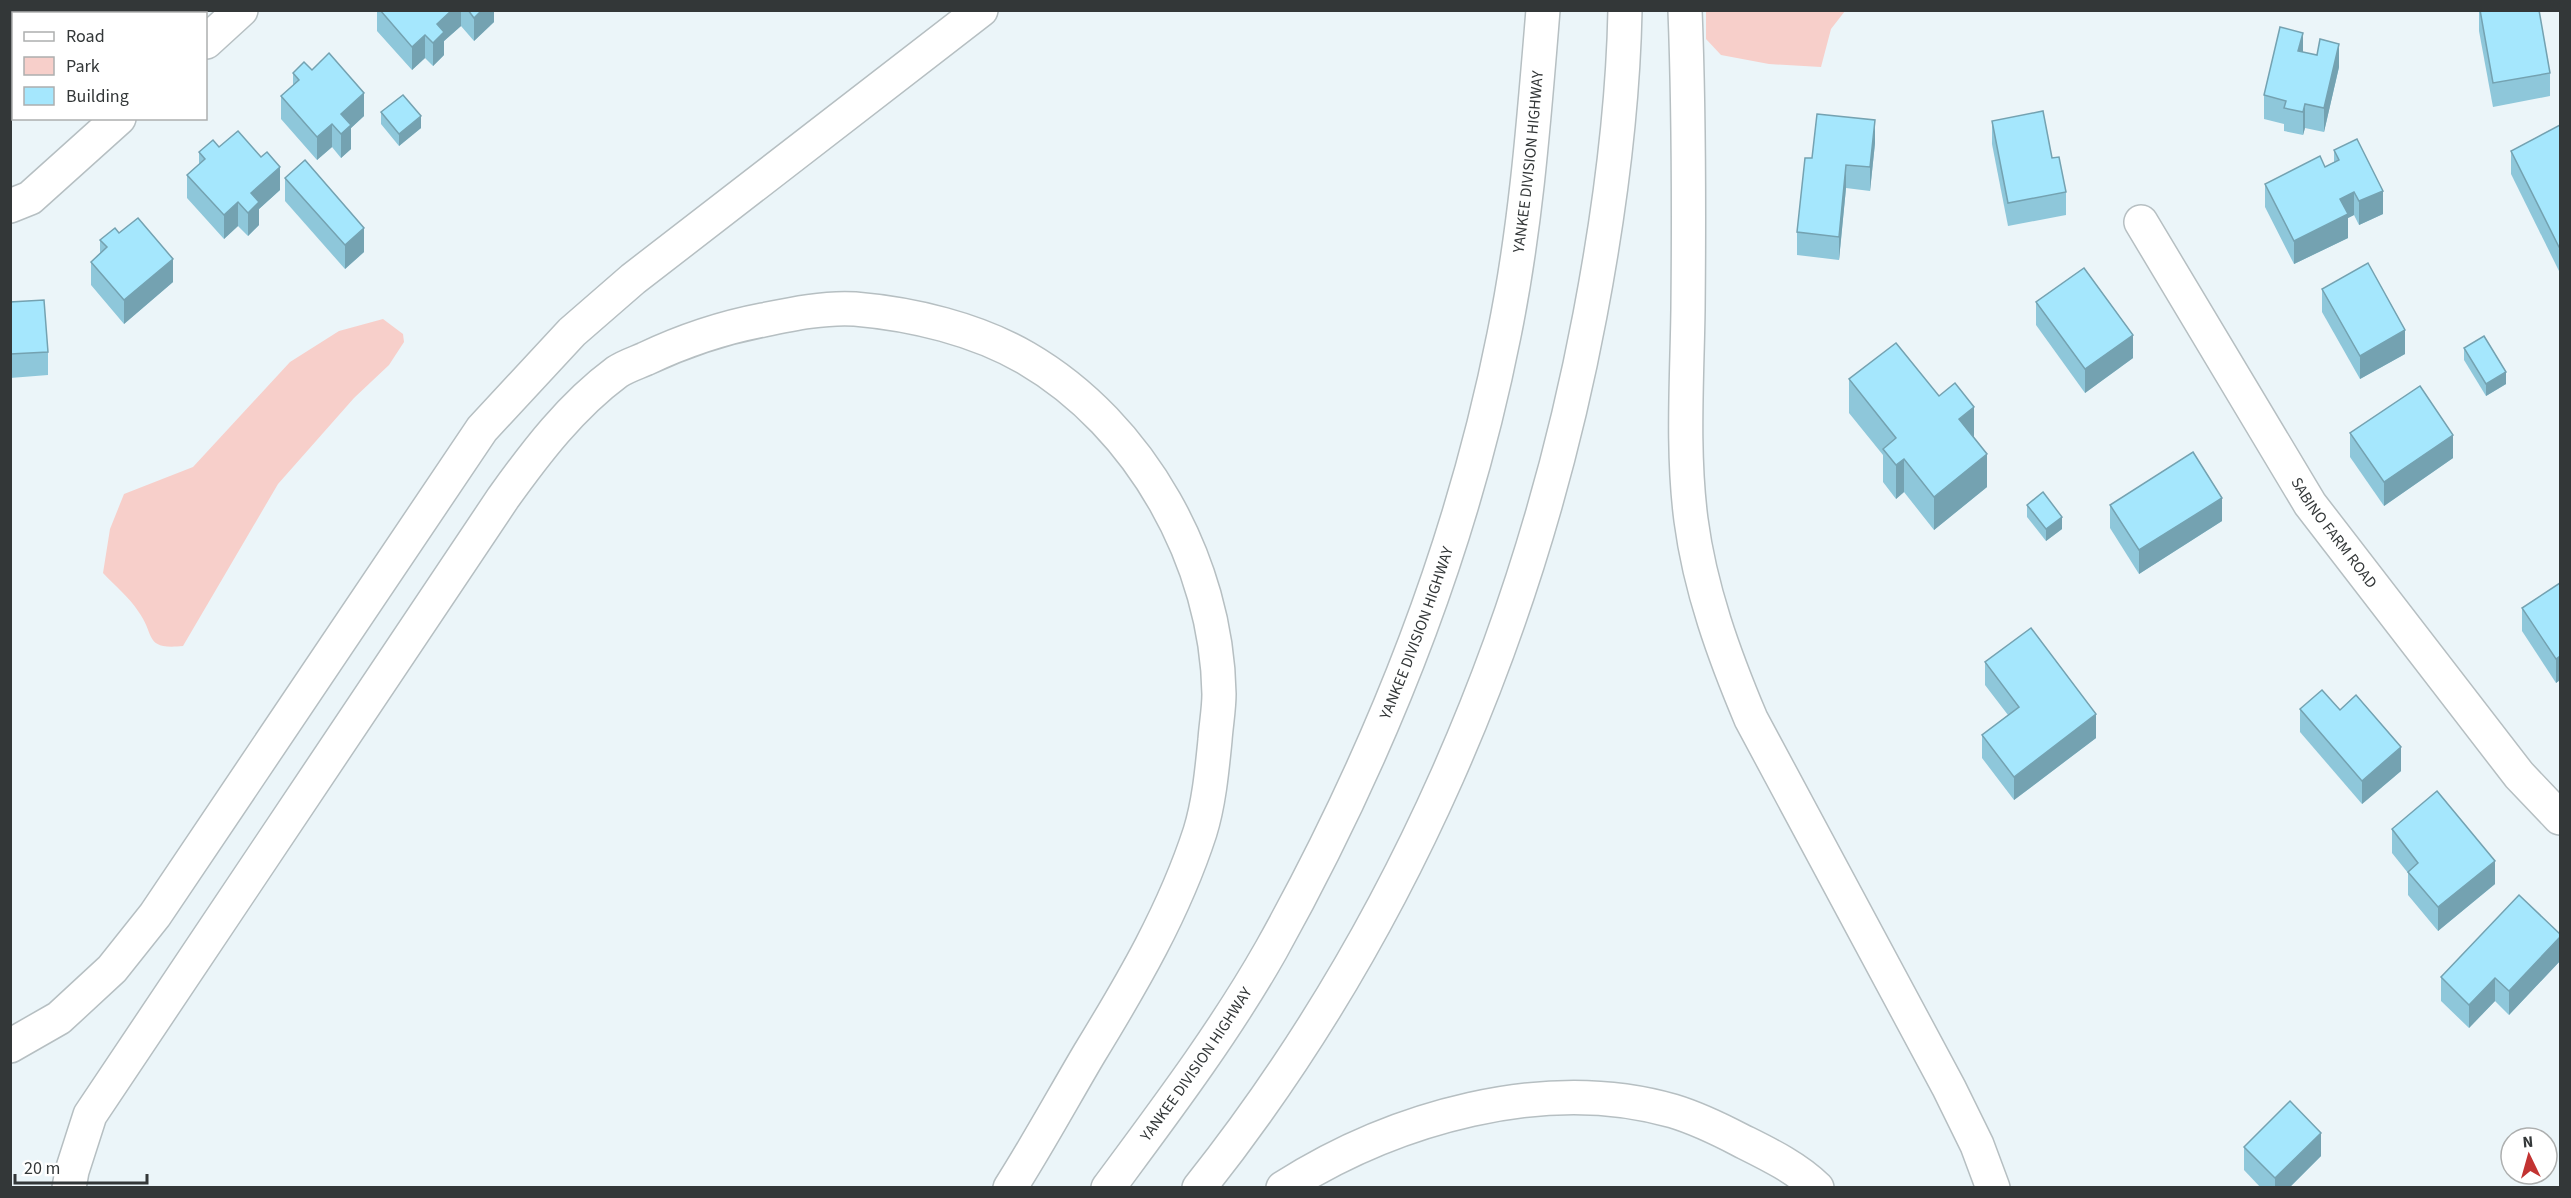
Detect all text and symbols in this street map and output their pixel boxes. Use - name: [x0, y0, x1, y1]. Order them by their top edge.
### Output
- legend: [12, 12, 207, 120]
- text: Road: [66, 24, 105, 49]
- text: Park: [66, 54, 100, 79]
- street label: YANKEE DIVISION HIGHWAY: [1507, 70, 1549, 255]
- text: Building: [66, 84, 129, 109]
- street label: SABINO FARM ROAD: [2285, 473, 2382, 593]
- street label: YANKEE DIVISION HIGHWAY: [1374, 543, 1459, 724]
- street label: YANKEE DIVISION HIGHWAY: [1135, 983, 1258, 1147]
- north arrow: [2499, 1126, 2559, 1186]
- text: N: [2522, 1131, 2534, 1153]
- scale bar: [15, 1147, 147, 1185]
- text: 20 m: [24, 1156, 60, 1181]

